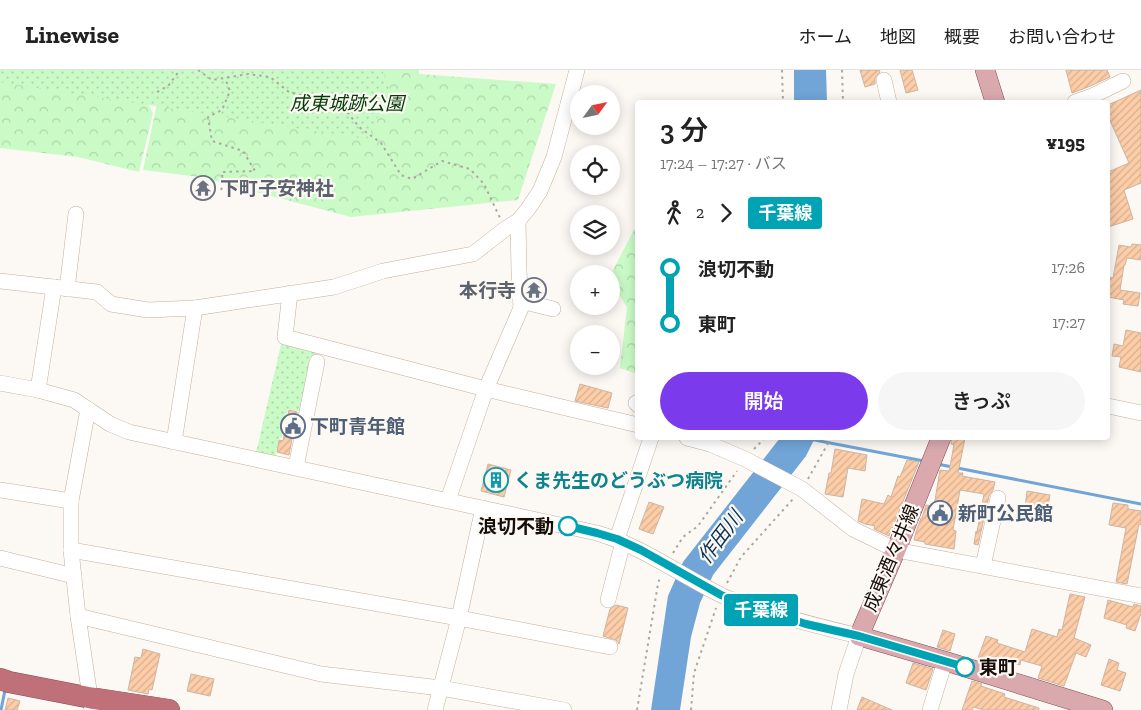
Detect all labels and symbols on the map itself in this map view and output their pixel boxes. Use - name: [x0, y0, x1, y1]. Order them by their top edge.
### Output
- north arrow: [570, 85, 620, 135]
- park label: 成東城跡公園: [290, 92, 407, 115]
- temple icon: 下町子安神社: [190, 175, 216, 201]
- place label: 下町子安神社: [220, 177, 334, 200]
- temple icon: 本行寺: [521, 277, 547, 303]
- place label: 本行寺: [459, 279, 516, 302]
- public building icon: 下町青年館: [280, 413, 306, 439]
- place label: 下町青年館: [310, 415, 405, 438]
- building icon: くま先生のどうぶつ病院: [483, 467, 509, 493]
- place label: くま先生のどうぶつ病院: [514, 469, 723, 492]
- public building icon: 新町公民館: [927, 500, 953, 526]
- street label: 成東酒々井線: [858, 501, 924, 615]
- place label: 新町公民館: [958, 502, 1053, 525]
- water label: 作田川: [692, 504, 749, 568]
- place label: 浪切不動: [478, 515, 554, 538]
- marker: 浪切不動: [558, 516, 578, 536]
- line badge: 千葉線: [732, 594, 790, 626]
- place label: 東町: [979, 656, 1017, 679]
- marker: 東町: [955, 657, 975, 677]

